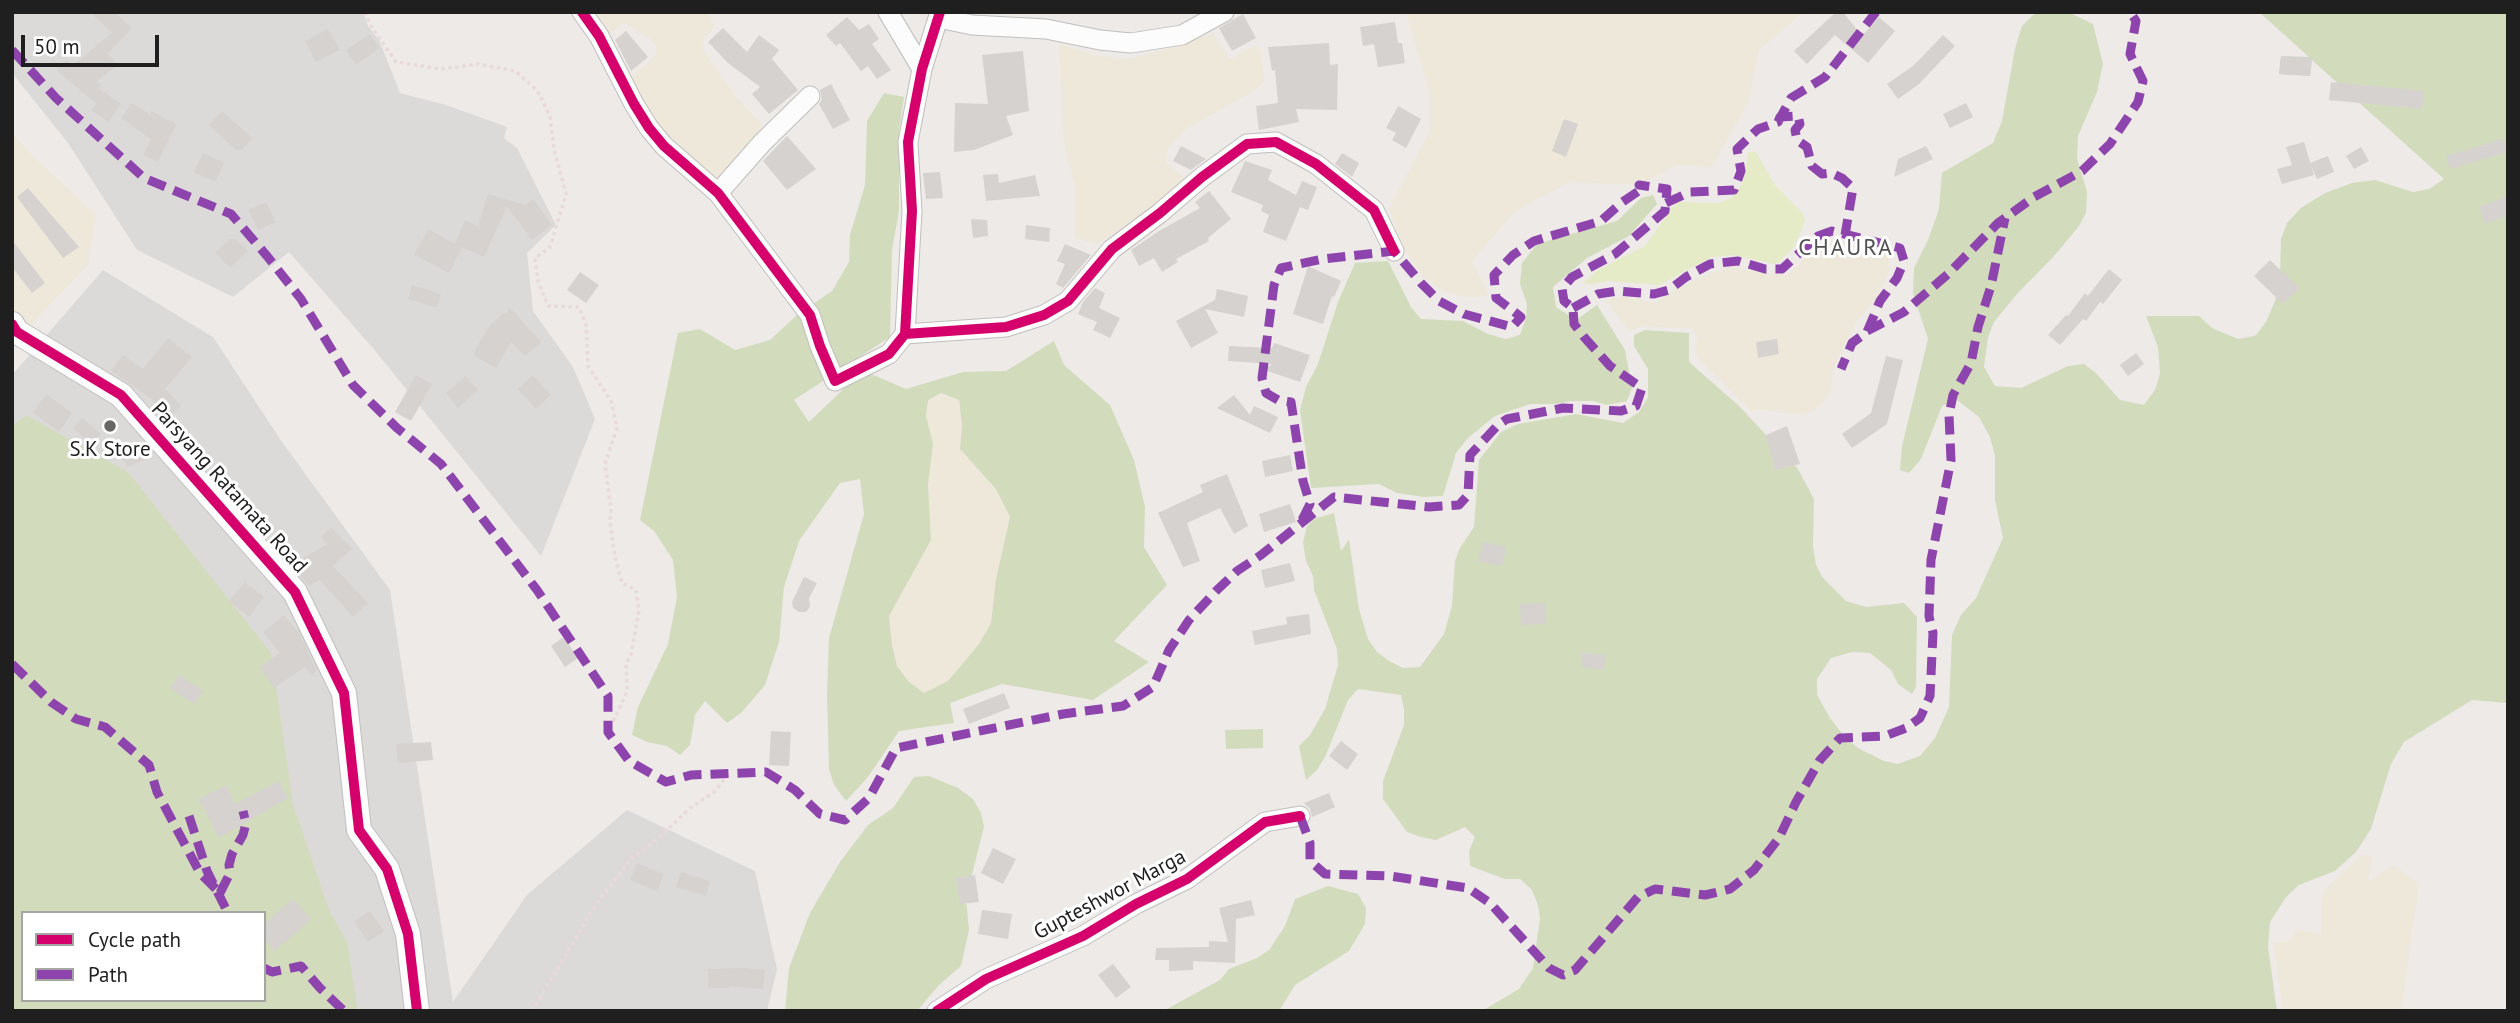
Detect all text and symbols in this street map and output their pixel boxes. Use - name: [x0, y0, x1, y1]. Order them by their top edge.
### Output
- scale bar: [24, 21, 163, 65]
- text: 50 m: [34, 33, 80, 60]
- district label: CHAURA: [1799, 234, 1893, 262]
- street label: Parsyang Ratamata Road: [146, 397, 312, 579]
- marker: S.K Store: [102, 418, 118, 434]
- place label: S.K Store: [69, 437, 151, 463]
- street label: Gupteshwor Marga: [1030, 844, 1190, 946]
- legend: [21, 911, 266, 1002]
- text: Cycle path: [88, 926, 181, 953]
- text: Path: [88, 961, 128, 988]

